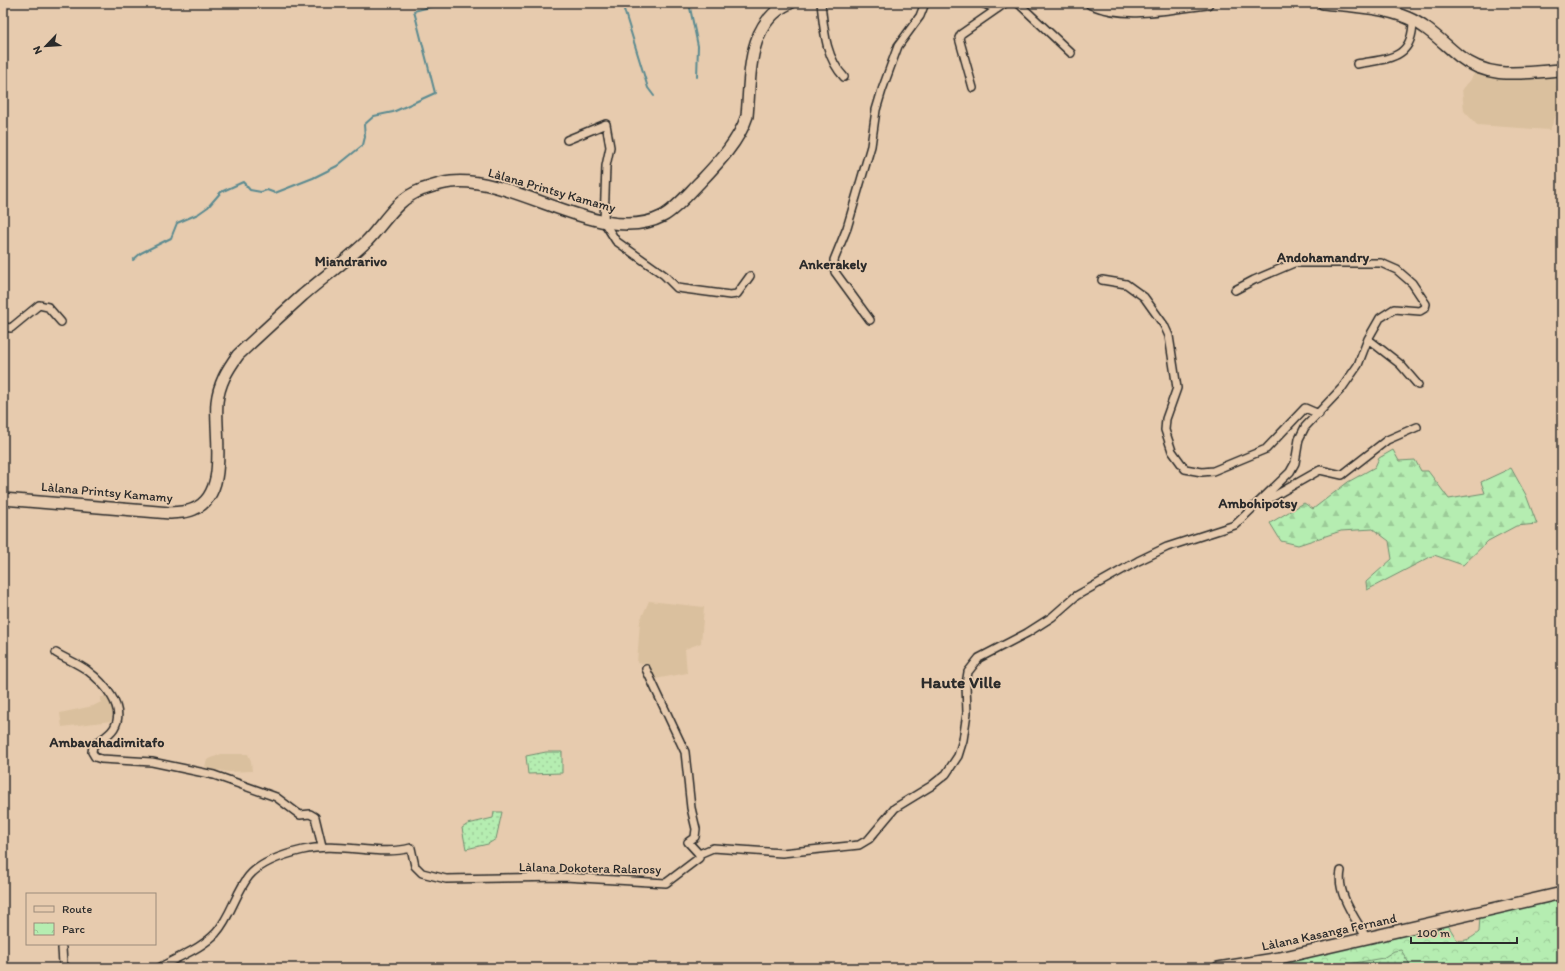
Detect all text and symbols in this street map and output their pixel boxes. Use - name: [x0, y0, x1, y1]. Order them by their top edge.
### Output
- north arrow: [26, 26, 66, 66]
- text: N: [30, 44, 45, 56]
- street label: Làlana Printsy Kamamy: [486, 165, 618, 215]
- district label: Andohamandry: [1276, 249, 1369, 266]
- district label: Miandrarivo: [315, 253, 387, 270]
- district label: Ankerakely: [798, 256, 867, 273]
- street label: Làlana Printsy Kamamy: [41, 479, 173, 505]
- district label: Ambohipotsy: [1218, 495, 1298, 512]
- district label: Haute Ville: [921, 672, 1001, 692]
- district label: Ambavahadimitafo: [49, 734, 164, 751]
- street label: Làlana Dokotera Ralarosy: [519, 859, 661, 877]
- legend: [26, 893, 156, 945]
- text: Route: [62, 902, 92, 916]
- street label: Làlana Kasanga Fernand: [1260, 910, 1398, 954]
- scale bar: [1411, 919, 1517, 945]
- text: Parc: [62, 922, 85, 936]
- text: 100 m: [1417, 926, 1450, 940]

